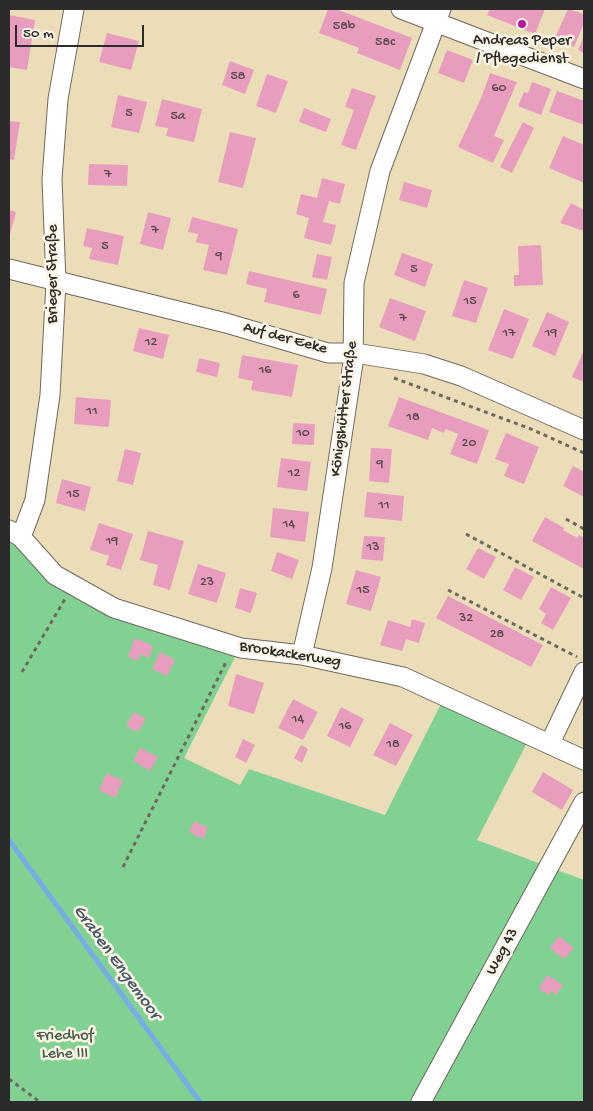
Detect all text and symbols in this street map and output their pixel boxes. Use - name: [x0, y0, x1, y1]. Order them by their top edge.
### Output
- scale bar: [18, 15, 146, 47]
- marker: Andreas Peper / Pflegedienst: [516, 18, 528, 30]
- house number: 58b: [333, 19, 355, 35]
- text: 50 m: [23, 25, 54, 43]
- place label: Andreas Peper / Pflegedienst: [473, 32, 571, 70]
- house number: 58c: [375, 35, 395, 51]
- house number: 58: [230, 69, 246, 85]
- house number: 60: [491, 81, 507, 97]
- house number: 5: [125, 106, 133, 122]
- house number: 5a: [170, 109, 186, 125]
- house number: 7: [104, 167, 112, 183]
- house number: 7: [151, 223, 159, 239]
- street label: Brieger Straße: [44, 225, 64, 323]
- house number: 5: [101, 239, 109, 255]
- house number: 9: [215, 249, 223, 265]
- house number: 5: [410, 262, 418, 278]
- house number: 6: [292, 288, 300, 304]
- house number: 15: [463, 294, 477, 310]
- house number: 7: [399, 311, 407, 327]
- street label: Auf der Eeke: [241, 319, 329, 359]
- house number: 17: [503, 326, 515, 342]
- house number: 19: [545, 326, 557, 342]
- house number: 12: [145, 335, 157, 351]
- street label: Königshütter Straße: [327, 340, 363, 478]
- house number: 16: [259, 363, 271, 379]
- house number: 11: [86, 404, 98, 420]
- house number: 18: [406, 410, 420, 426]
- house number: 10: [296, 426, 310, 442]
- house number: 20: [462, 436, 476, 452]
- house number: 9: [376, 457, 384, 473]
- house number: 12: [288, 466, 300, 482]
- house number: 15: [66, 487, 80, 503]
- house number: 11: [378, 498, 390, 514]
- house number: 14: [283, 517, 295, 533]
- house number: 19: [106, 534, 118, 550]
- house number: 13: [367, 540, 379, 556]
- house number: 23: [200, 575, 214, 591]
- house number: 15: [356, 583, 370, 599]
- house number: 32: [459, 611, 473, 627]
- house number: 28: [490, 627, 504, 643]
- street label: Brookackerweg: [238, 637, 342, 673]
- house number: 14: [292, 712, 304, 728]
- house number: 16: [339, 719, 351, 735]
- house number: 18: [386, 737, 400, 753]
- water label: Graben Engemoor: [67, 901, 165, 1025]
- street label: Weg 43: [483, 925, 523, 979]
- park label: Friedhof Lehe III: [37, 1027, 93, 1065]

